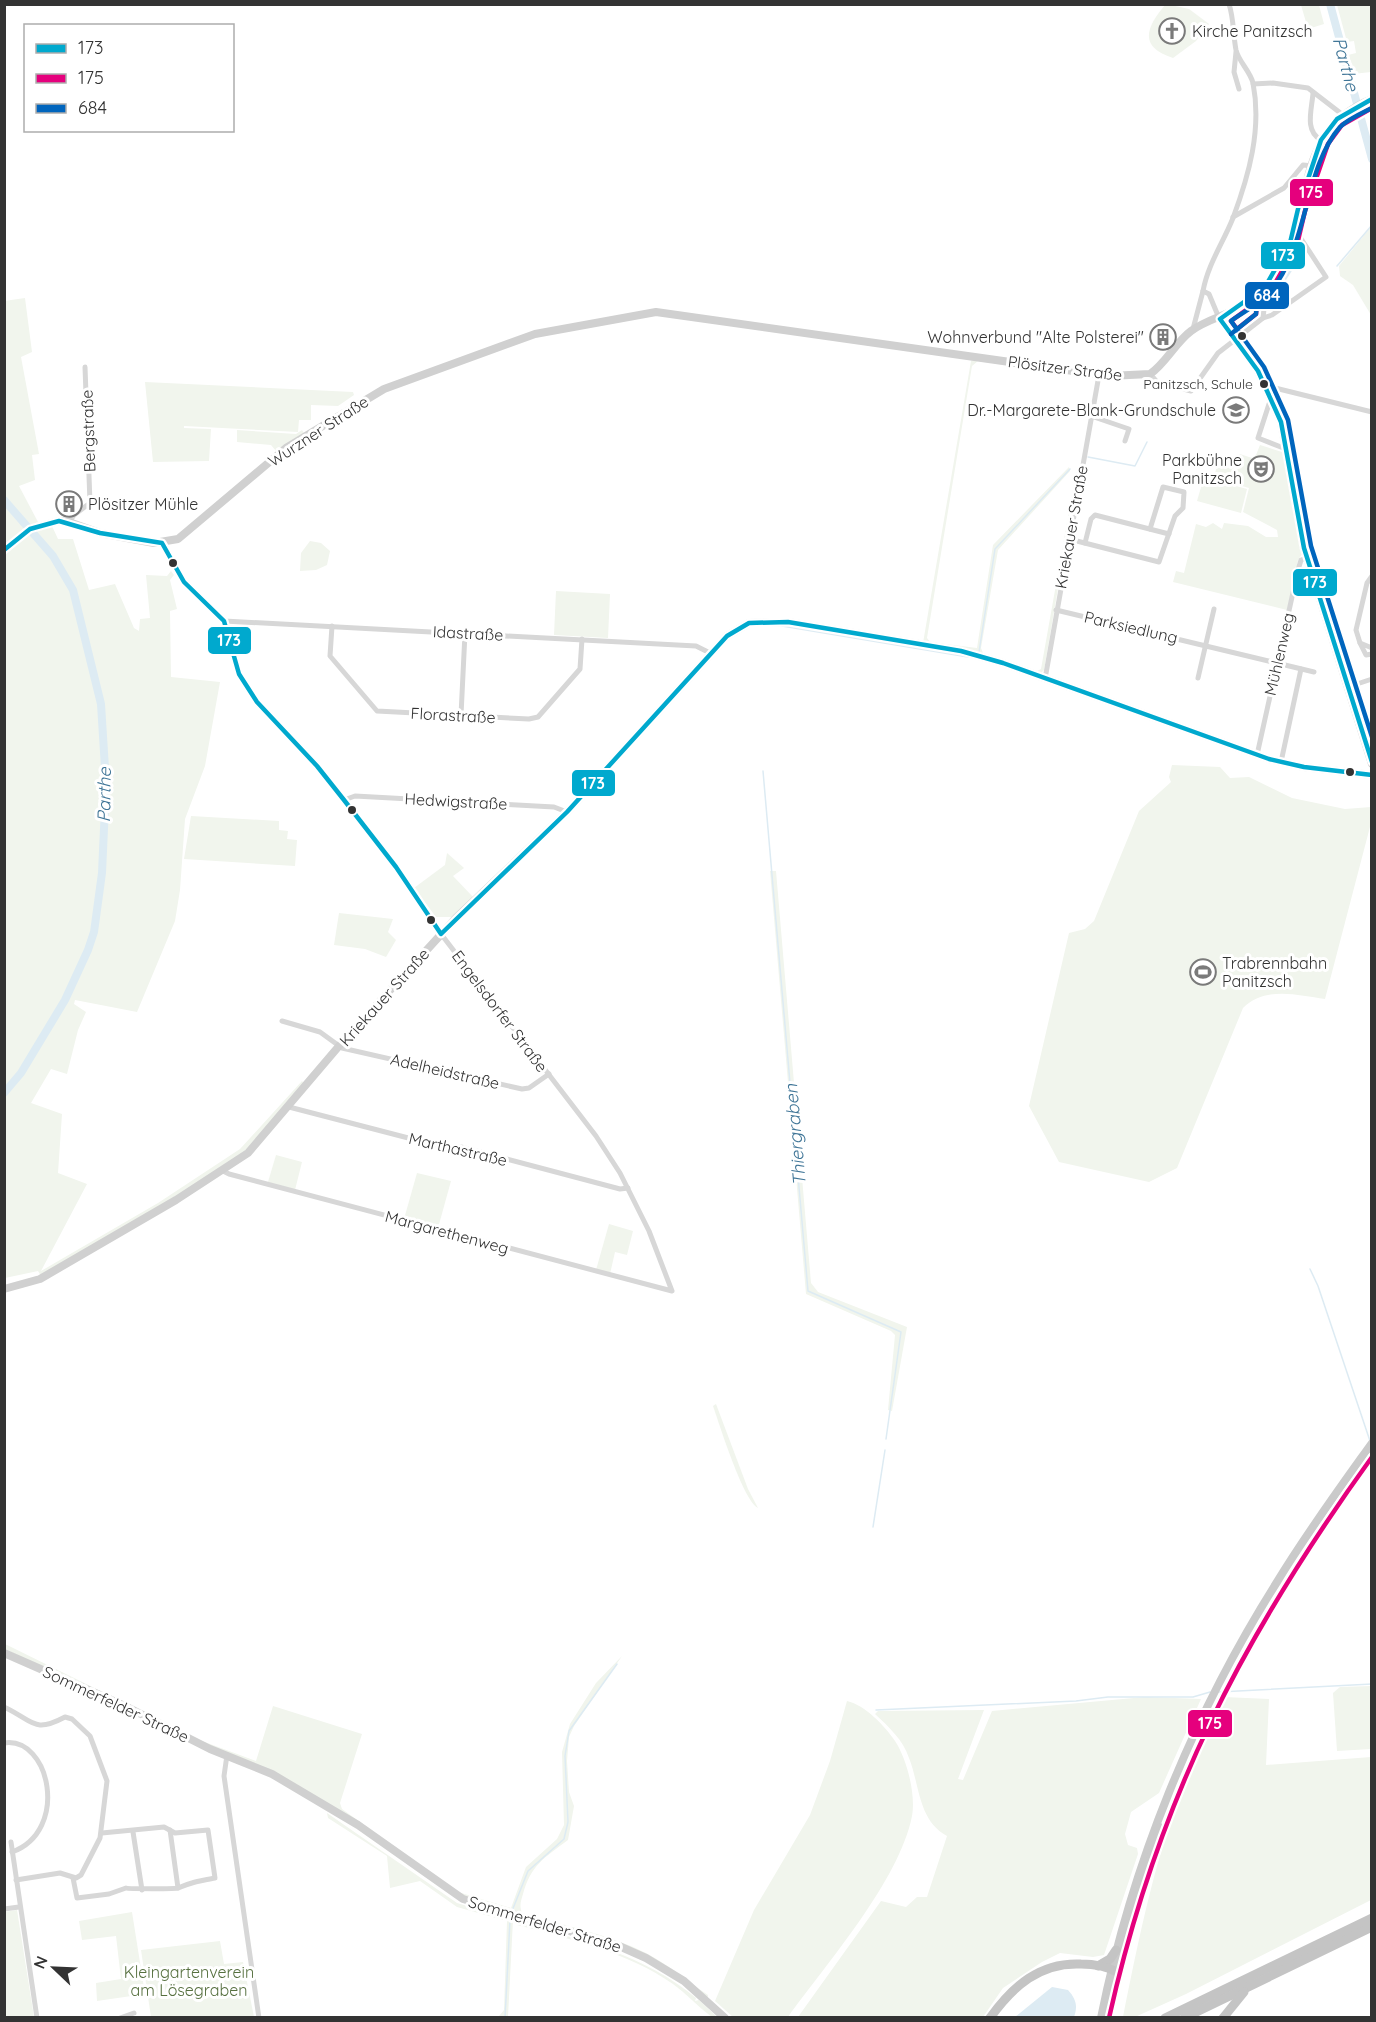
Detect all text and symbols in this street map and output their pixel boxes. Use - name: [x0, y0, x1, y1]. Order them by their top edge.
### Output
- church icon: Kirche Panitzsch: [1157, 16, 1187, 46]
- place label: Kirche Panitzsch: [1192, 21, 1313, 41]
- legend: [24, 24, 234, 132]
- water label: Parthe: [1328, 34, 1364, 94]
- text: 173: [78, 36, 103, 59]
- text: 175: [78, 66, 104, 89]
- text: 684: [78, 96, 107, 119]
- line badge: 175: [1289, 178, 1334, 207]
- text: 175: [1299, 182, 1323, 202]
- line badge: 173: [1260, 241, 1306, 270]
- text: 173: [1271, 245, 1295, 265]
- line badge: 684: [1244, 281, 1290, 310]
- text: 684: [1253, 285, 1281, 305]
- building icon: Wohnverbund "Alte Polsterei": [1148, 322, 1178, 352]
- place label: Wohnverbund "Alte Polsterei": [927, 327, 1144, 347]
- unlabelled marker: [1236, 330, 1248, 342]
- street label: Plösitzer Straße: [1007, 351, 1123, 385]
- place label: Panitzsch, Schule: [1143, 375, 1253, 393]
- marker: Panitzsch, Schule: [1258, 378, 1270, 390]
- street label: Bergstraße: [77, 389, 99, 473]
- street label: Wurzner Straße: [264, 391, 372, 471]
- school or university icon: Dr.-Margarete-Blank-Grundschule: [1221, 395, 1251, 425]
- place label: Dr.-Margarete-Blank-Grundschule: [967, 400, 1216, 420]
- place label: Parkbühne Panitzsch: [1162, 450, 1242, 488]
- theatre icon: Parkbühne Panitzsch: [1246, 454, 1276, 484]
- street label: Kriekauer Straße: [1050, 464, 1092, 590]
- building icon: Plösitzer Mühle: [54, 489, 84, 519]
- place label: Plösitzer Mühle: [88, 494, 198, 514]
- unlabelled marker: [167, 557, 179, 569]
- line badge: 173: [1292, 568, 1338, 597]
- text: 173: [1303, 572, 1327, 592]
- street label: Parksiedlung: [1082, 607, 1180, 647]
- street label: Mühlenweg: [1260, 611, 1298, 697]
- street label: Idastraße: [432, 621, 504, 645]
- line badge: 173: [207, 626, 252, 655]
- text: 173: [217, 630, 241, 650]
- street label: Florastraße: [410, 703, 496, 727]
- water label: Parthe: [92, 766, 116, 823]
- unlabelled marker: [1344, 766, 1356, 778]
- line badge: 173: [571, 769, 616, 797]
- text: 173: [581, 773, 605, 793]
- street label: Hedwigstraße: [404, 788, 508, 814]
- unlabelled marker: [346, 804, 358, 816]
- unlabelled marker: [425, 914, 437, 926]
- street label: Kriekauer Straße: [335, 944, 433, 1050]
- street label: Engelsdorfer Straße: [448, 946, 552, 1076]
- place label: Trabrennbahn Panitzsch: [1222, 953, 1327, 991]
- sports icon: Trabrennbahn Panitzsch: [1188, 957, 1218, 987]
- street label: Adelheidstraße: [388, 1049, 502, 1093]
- water label: Thiergraben: [779, 1083, 811, 1187]
- street label: Marthastraße: [407, 1128, 509, 1170]
- street label: Margarethenweg: [383, 1206, 511, 1258]
- street label: Sommerfelder Straße: [40, 1661, 192, 1747]
- line badge: 175: [1187, 1709, 1233, 1738]
- text: 175: [1198, 1713, 1222, 1733]
- street label: Sommerfelder Straße: [466, 1891, 624, 1957]
- north arrow: [24, 1938, 84, 1998]
- text: N: [29, 1953, 52, 1971]
- park label: Kleingartenverein am Lösegraben: [124, 1962, 254, 2000]

